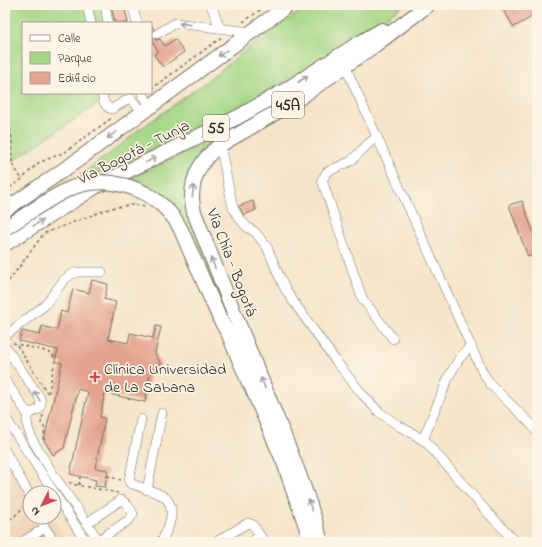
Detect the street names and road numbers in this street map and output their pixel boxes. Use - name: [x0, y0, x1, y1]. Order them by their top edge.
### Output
- road number: 45A: [272, 92, 304, 118]
- street label: Vía Bogotá - Tunja: [73, 114, 194, 192]
- road number: 55: [203, 115, 229, 141]
- street label: Vía Chía - Bogotá: [199, 204, 263, 320]

